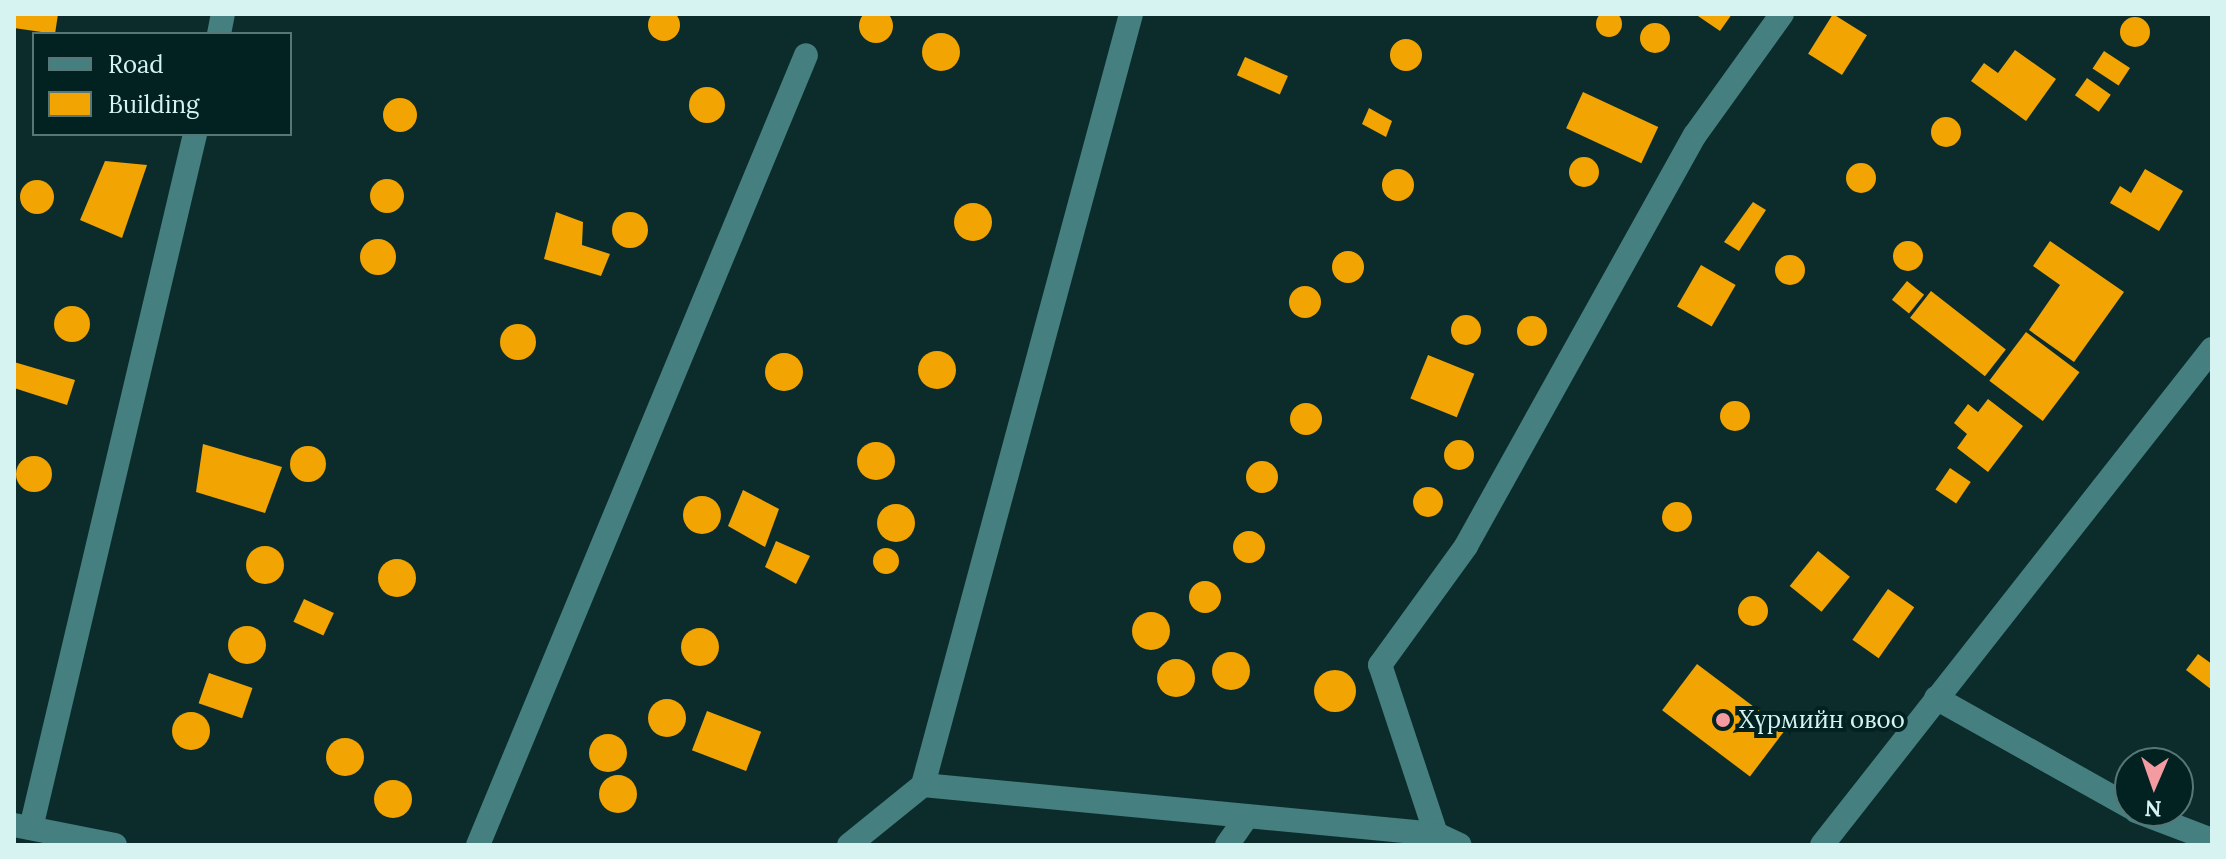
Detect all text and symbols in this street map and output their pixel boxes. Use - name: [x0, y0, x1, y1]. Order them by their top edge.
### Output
- legend: [32, 32, 292, 136]
- text: Road: [108, 49, 164, 80]
- text: Building: [108, 89, 199, 120]
- place label: Хүрмийн овоо: [1739, 706, 1905, 734]
- marker: Хүрмийн овоо: [1714, 711, 1732, 729]
- north arrow: [2114, 747, 2194, 827]
- text: N: [2144, 795, 2162, 823]

